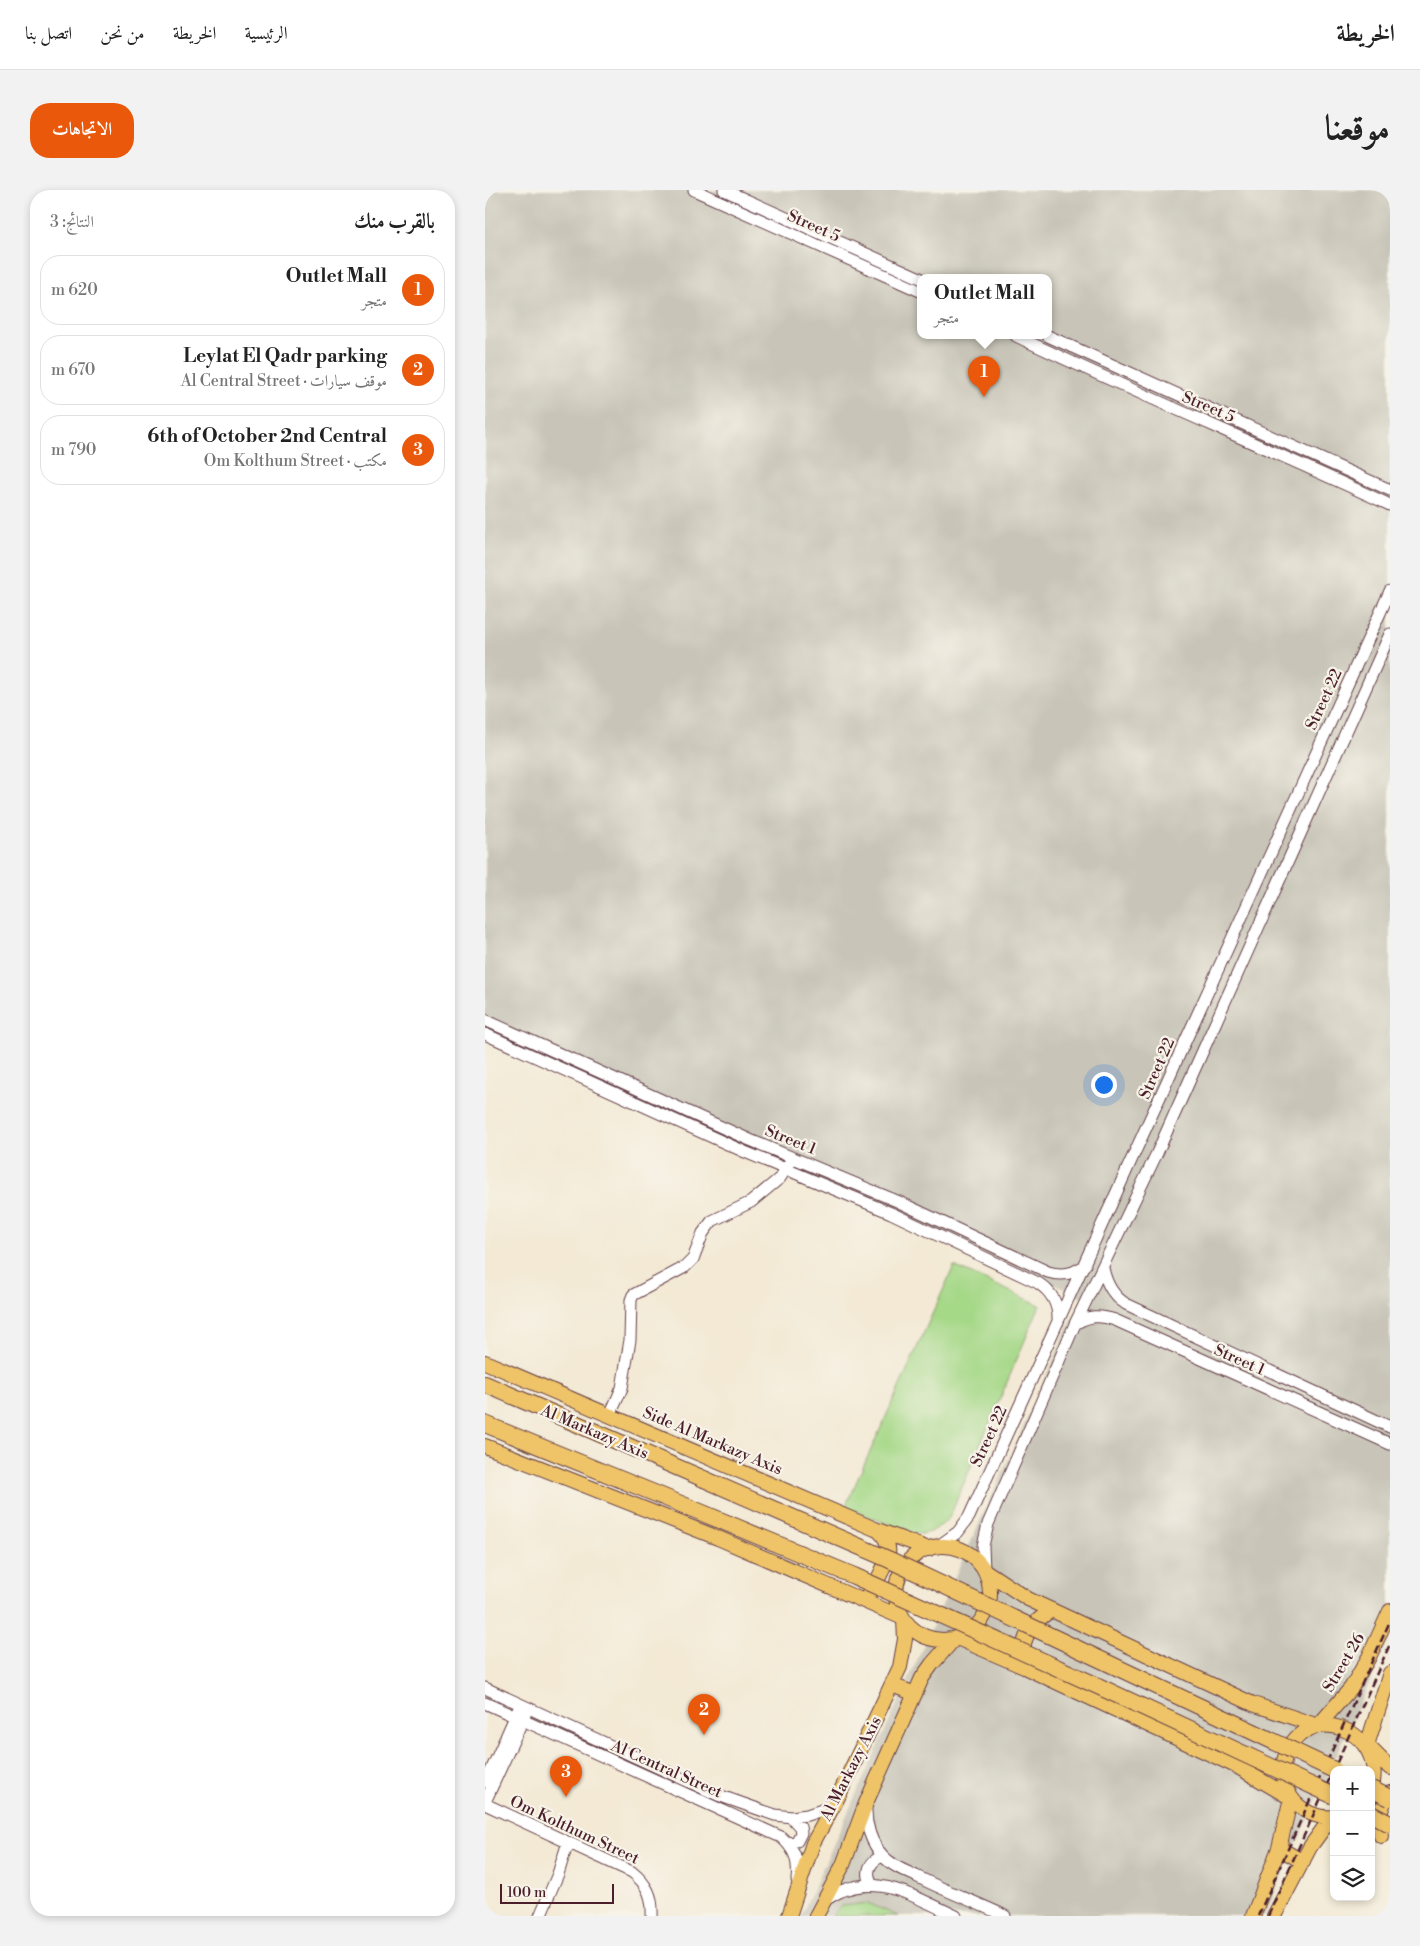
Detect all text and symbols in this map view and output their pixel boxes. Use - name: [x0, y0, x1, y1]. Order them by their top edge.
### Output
- text: الخريطة: [1337, 19, 1395, 49]
- text: اتصل بنا: [25, 22, 72, 45]
- text: من نحن: [100, 22, 145, 45]
- text: الخريطة: [173, 22, 216, 45]
- text: الرئيسية: [244, 22, 288, 45]
- button: الاتجاهات: [30, 103, 134, 158]
- text: موقعنا: [1325, 107, 1390, 150]
- street label: Street 5: [784, 205, 843, 246]
- text: بالقرب منك: [354, 209, 435, 235]
- text: النتائج: 3: [50, 212, 94, 232]
- text: Outlet Mall: [286, 264, 387, 288]
- popup: [917, 274, 1052, 339]
- text: 620 m: [51, 280, 98, 300]
- text: 1: [414, 280, 422, 300]
- text: Outlet Mall: [934, 281, 1035, 305]
- text: متجر: [362, 291, 387, 311]
- text: متجر: [934, 308, 959, 328]
- text: Leylat El Qadr parking: [183, 344, 387, 368]
- pin: 1: [968, 356, 1000, 397]
- text: 670 m: [51, 360, 95, 380]
- text: 2: [413, 360, 423, 380]
- text: موقف سيارات · Al Central Street: [181, 371, 387, 391]
- street label: Street 5: [1179, 387, 1238, 427]
- text: 6th of October 2nd Central: [147, 424, 387, 448]
- text: 790 m: [51, 440, 96, 460]
- text: 3: [413, 440, 423, 460]
- text: مكتب · Om Kolthum Street: [204, 451, 387, 471]
- street label: Street 22: [1301, 666, 1347, 733]
- street label: Street 22: [1135, 1035, 1179, 1102]
- your location: [1091, 1072, 1117, 1098]
- street label: Street 1: [762, 1121, 819, 1159]
- street label: Street 1: [1211, 1340, 1268, 1380]
- street label: Al Markazy Axis: [537, 1400, 651, 1464]
- street label: Side Al Markazy Axis: [640, 1402, 786, 1479]
- street label: Street 22: [966, 1403, 1012, 1470]
- street label: Street 26: [1318, 1629, 1369, 1696]
- pin: 2: [688, 1694, 720, 1735]
- street label: Al Markazy Axis: [815, 1713, 886, 1825]
- street label: Al Central Street: [607, 1735, 726, 1803]
- pin: 3: [550, 1756, 582, 1797]
- map controls: [1330, 1766, 1375, 1901]
- button: +: [1330, 1766, 1375, 1811]
- street label: Om Kolthum Street: [507, 1791, 643, 1869]
- button: −: [1330, 1811, 1375, 1856]
- button: layers: [1330, 1856, 1375, 1901]
- scale bar: [500, 1881, 614, 1904]
- text: 100 m: [507, 1884, 546, 1902]

